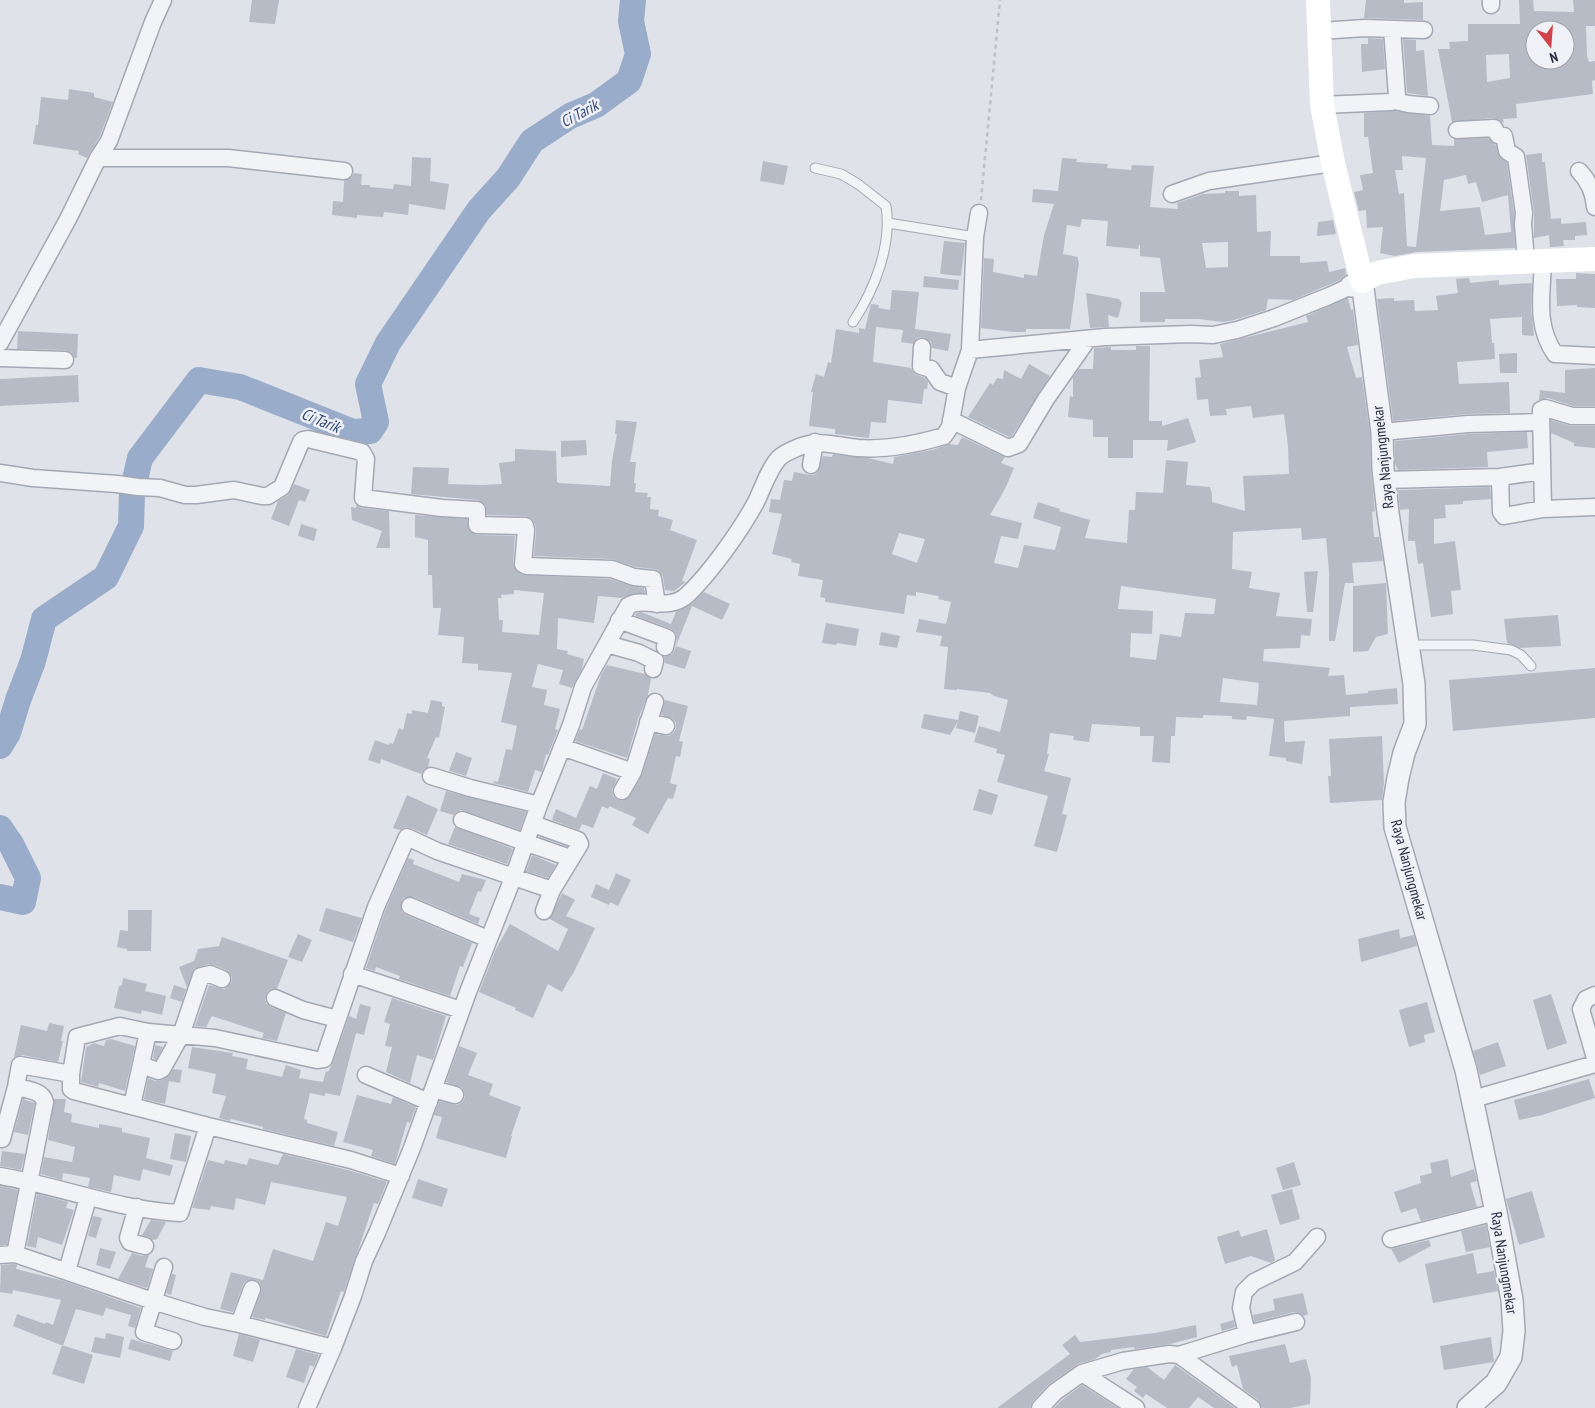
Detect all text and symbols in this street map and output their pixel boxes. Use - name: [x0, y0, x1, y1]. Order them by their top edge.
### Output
- north arrow: [1525, 20, 1575, 70]
- text: N: [1548, 48, 1560, 67]
- water label: Ci Tarik: [557, 94, 603, 131]
- water label: Ci Tarik: [299, 403, 345, 437]
- street label: Raya Nanjungmekar: [1368, 404, 1397, 509]
- street label: Raya Nanjungmekar: [1387, 817, 1432, 923]
- street label: Raya Nanjungmekar: [1487, 1210, 1522, 1316]

